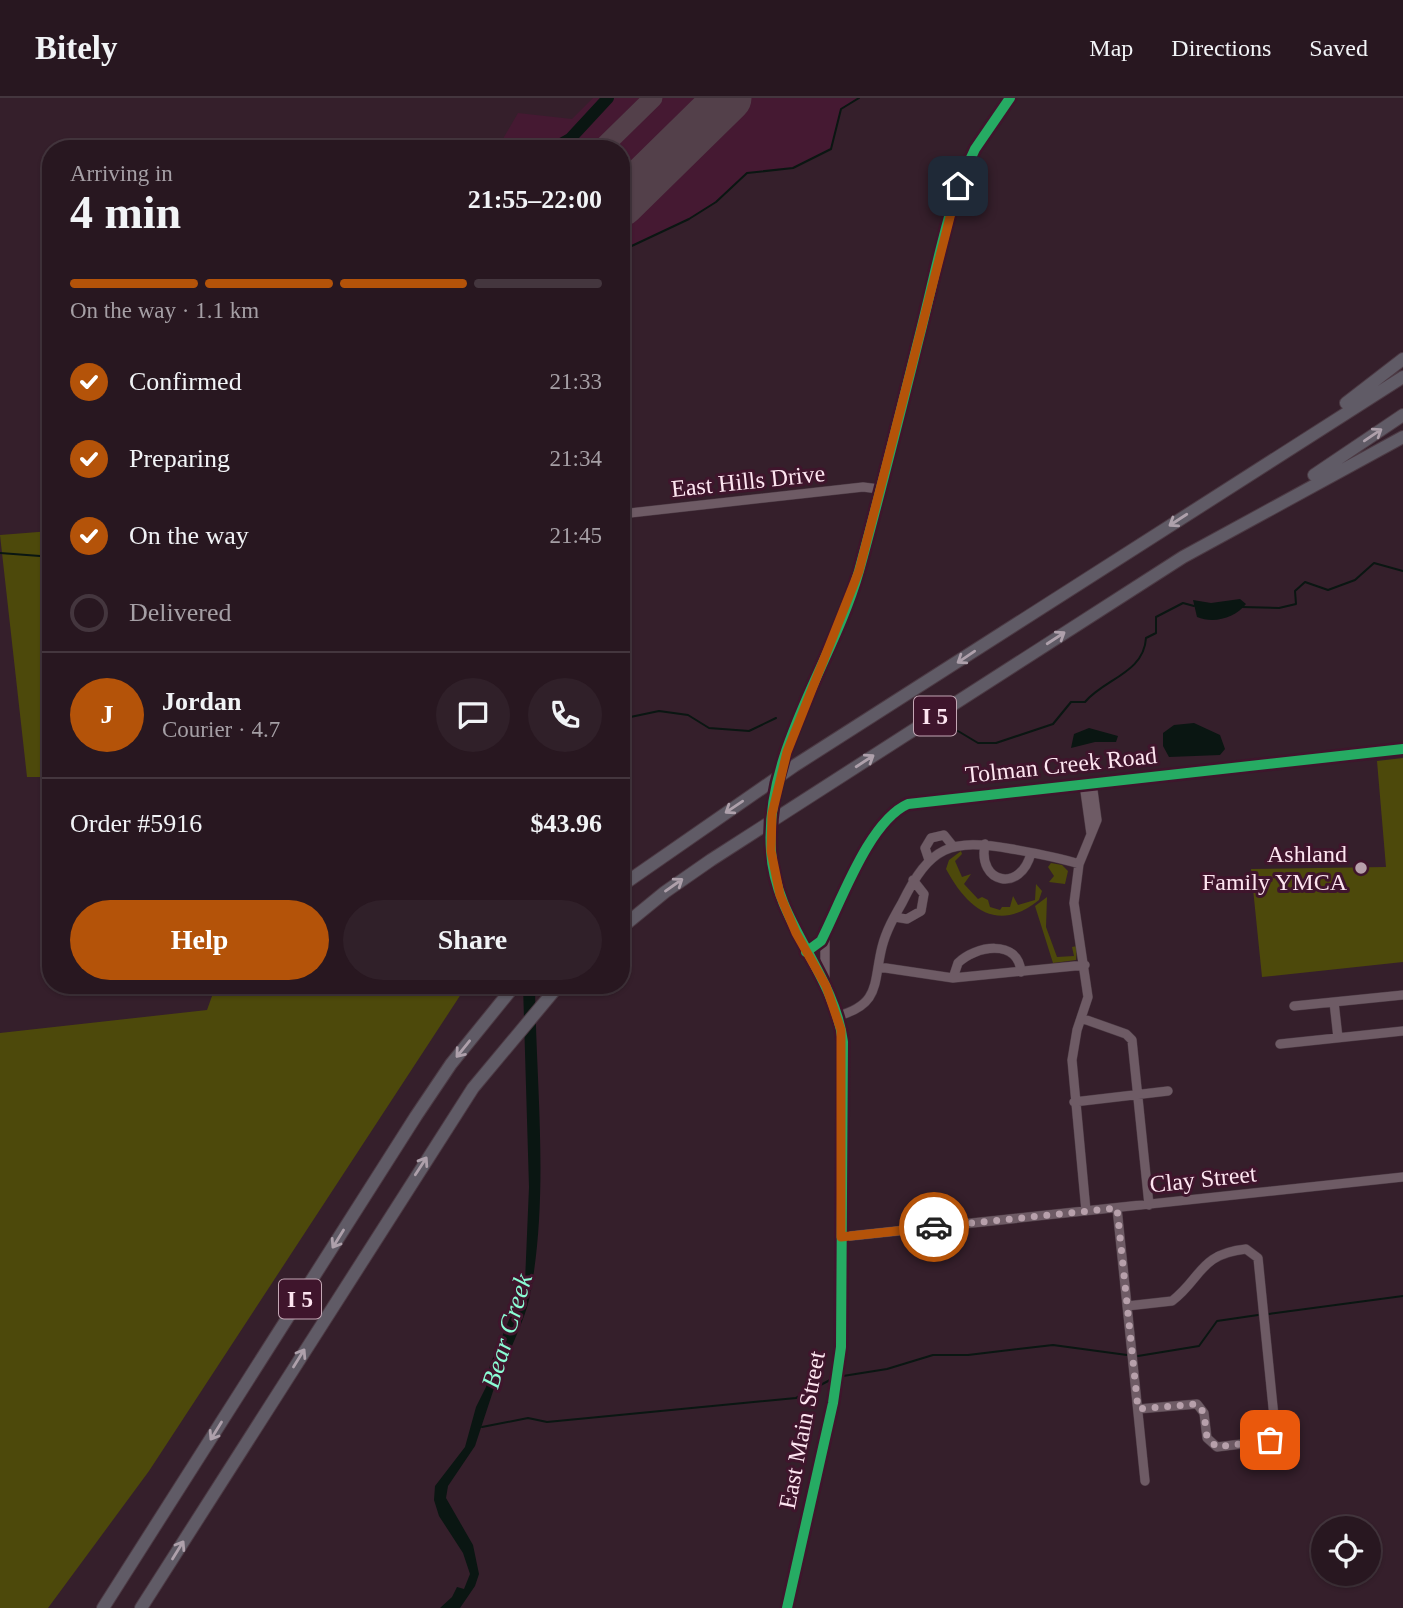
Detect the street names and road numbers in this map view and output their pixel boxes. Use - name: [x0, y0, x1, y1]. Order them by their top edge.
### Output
- street label: East Hills Drive: [670, 460, 826, 502]
- road number: I 5: [914, 696, 956, 736]
- street label: Tolman Creek Road: [964, 742, 1158, 788]
- street label: Clay Street: [1148, 1160, 1258, 1198]
- road number: I 5: [279, 1280, 321, 1318]
- street label: East Main Street: [774, 1349, 830, 1511]

